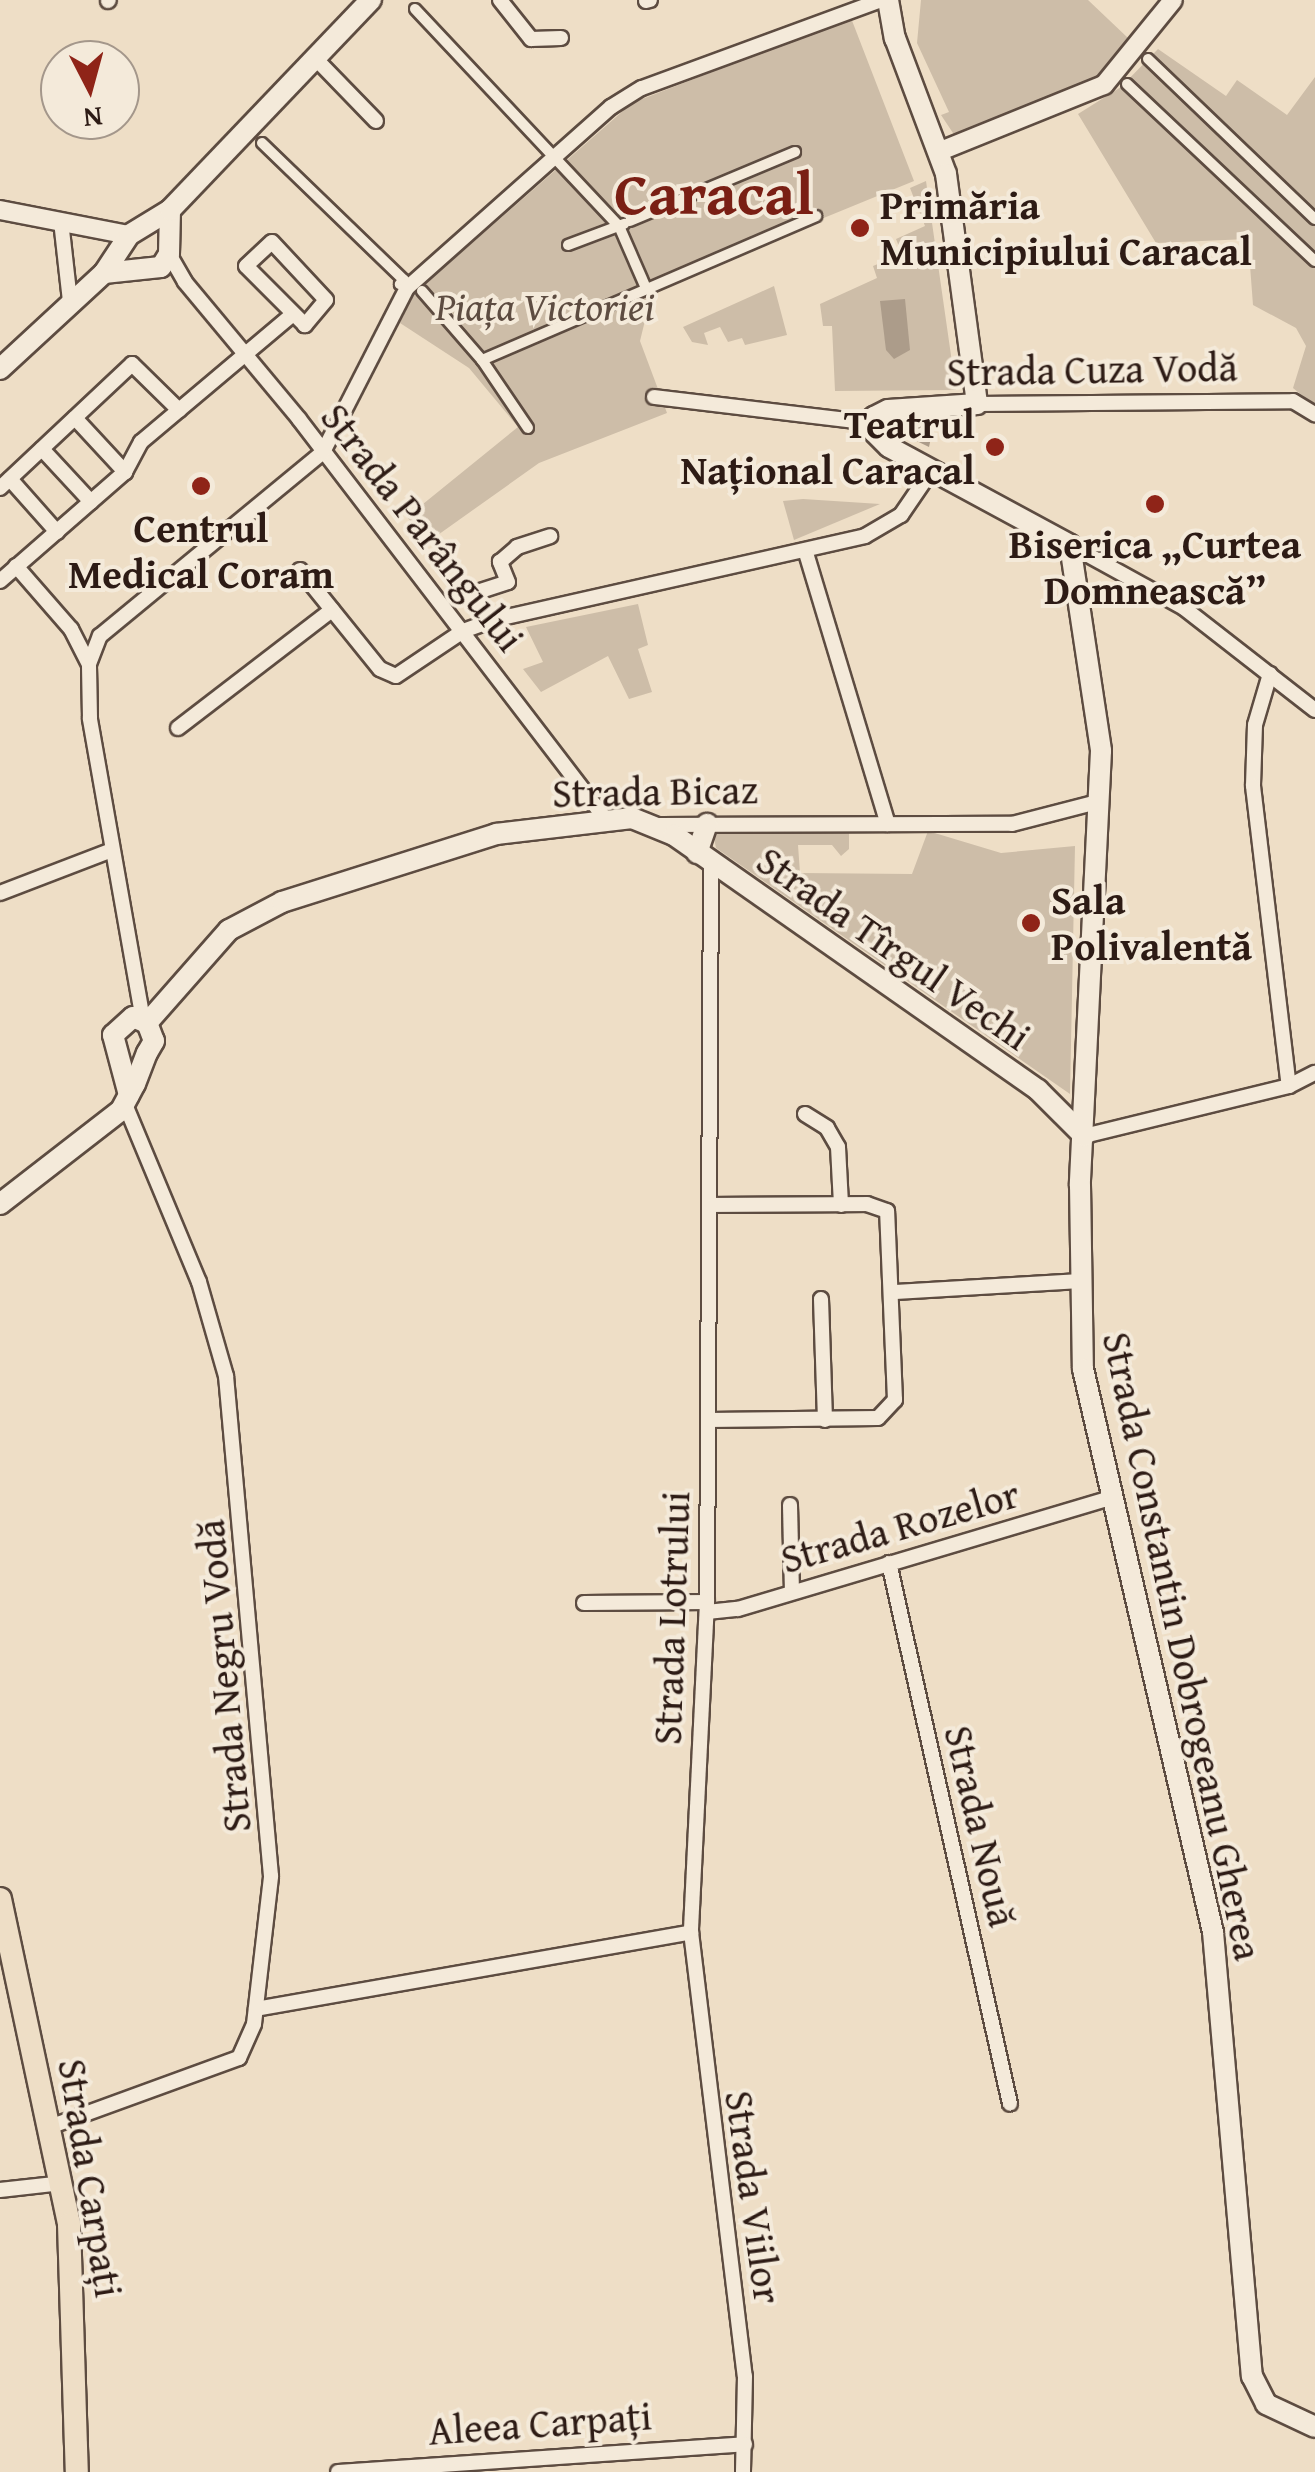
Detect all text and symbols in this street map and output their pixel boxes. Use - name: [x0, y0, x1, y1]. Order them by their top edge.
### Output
- north arrow: [40, 40, 140, 140]
- text: N: [82, 97, 104, 140]
- district label: Caracal: [614, 156, 814, 228]
- place label: Primăria Municipiului Caracal: [880, 181, 1252, 275]
- marker: Primăria Municipiului Caracal: [849, 217, 871, 239]
- park label: Piața Victoriei: [436, 282, 654, 330]
- street label: Strada Cuza Vodă: [946, 342, 1238, 396]
- street label: Strada Parângului: [311, 393, 535, 661]
- place label: Teatrul Național Caracal: [681, 400, 975, 494]
- marker: Teatrul Național Caracal: [984, 436, 1006, 458]
- marker: Centrul Medical Coram: [188, 473, 214, 499]
- marker: Biserica „Curtea Domnească”: [1144, 493, 1166, 515]
- place label: Centrul Medical Coram: [68, 504, 334, 598]
- place label: Biserica „Curtea Domnească”: [1009, 520, 1301, 614]
- street label: Strada Bicaz: [552, 765, 758, 817]
- street label: Strada Tîrgul Vechi: [748, 836, 1040, 1060]
- place label: Sala Polivalentă: [1051, 876, 1252, 970]
- marker: Sala Polivalentă: [1020, 912, 1042, 934]
- street label: Strada Constantin Dobrogeanu Gherea: [1093, 1328, 1273, 1964]
- street label: Strada Rozelor: [775, 1469, 1025, 1583]
- street label: Strada Lotrului: [643, 1490, 699, 1746]
- street label: Strada Negru Vodă: [185, 1518, 261, 1834]
- street label: Strada Nouă: [935, 1721, 1027, 1931]
- street label: Strada Carpați: [48, 2055, 134, 2301]
- street label: Strada Viilor: [715, 2087, 793, 2307]
- street label: Aleea Carpați: [427, 2391, 653, 2455]

